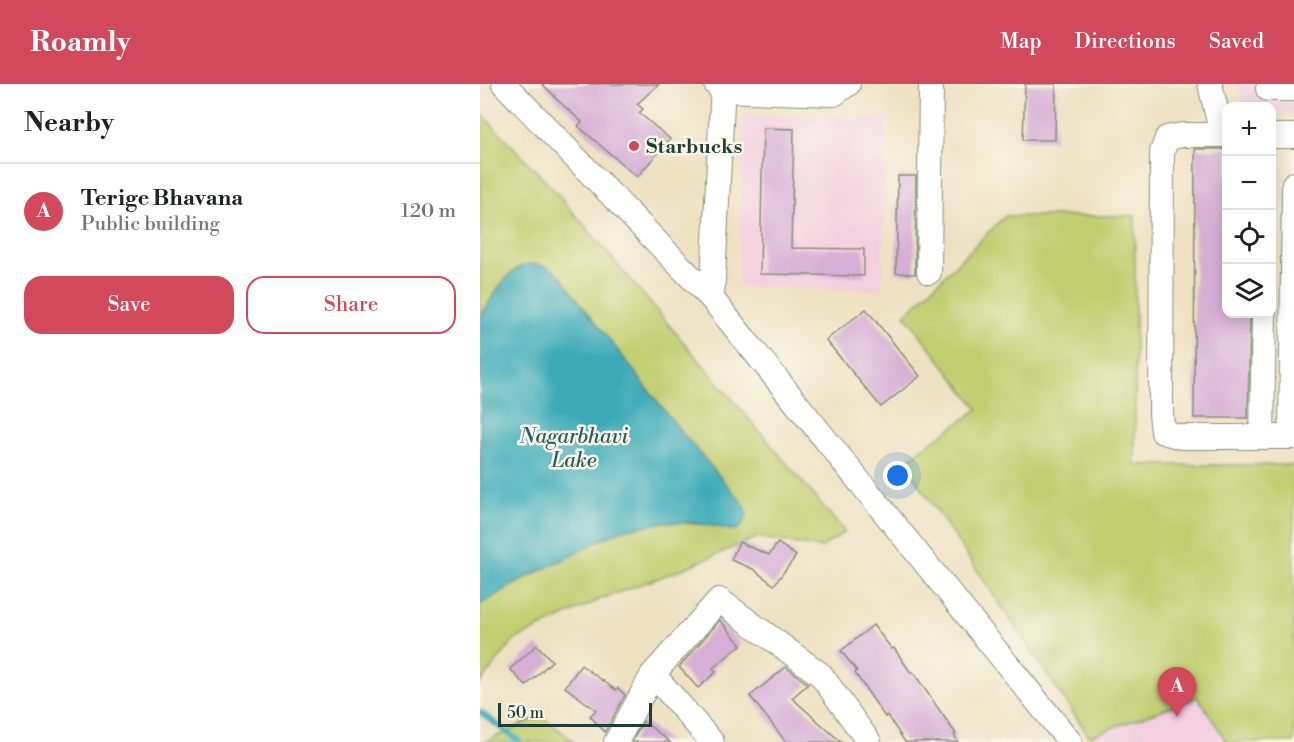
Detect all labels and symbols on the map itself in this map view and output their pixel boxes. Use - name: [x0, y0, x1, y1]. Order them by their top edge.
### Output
- place label: Starbucks: [646, 135, 742, 160]
- marker: Starbucks: [627, 139, 641, 153]
- water label: Nagarbhavi Lake: [519, 424, 629, 474]
- your location: [883, 461, 912, 490]
- pin: A: [1158, 668, 1196, 717]
- scale bar: [498, 700, 652, 728]

